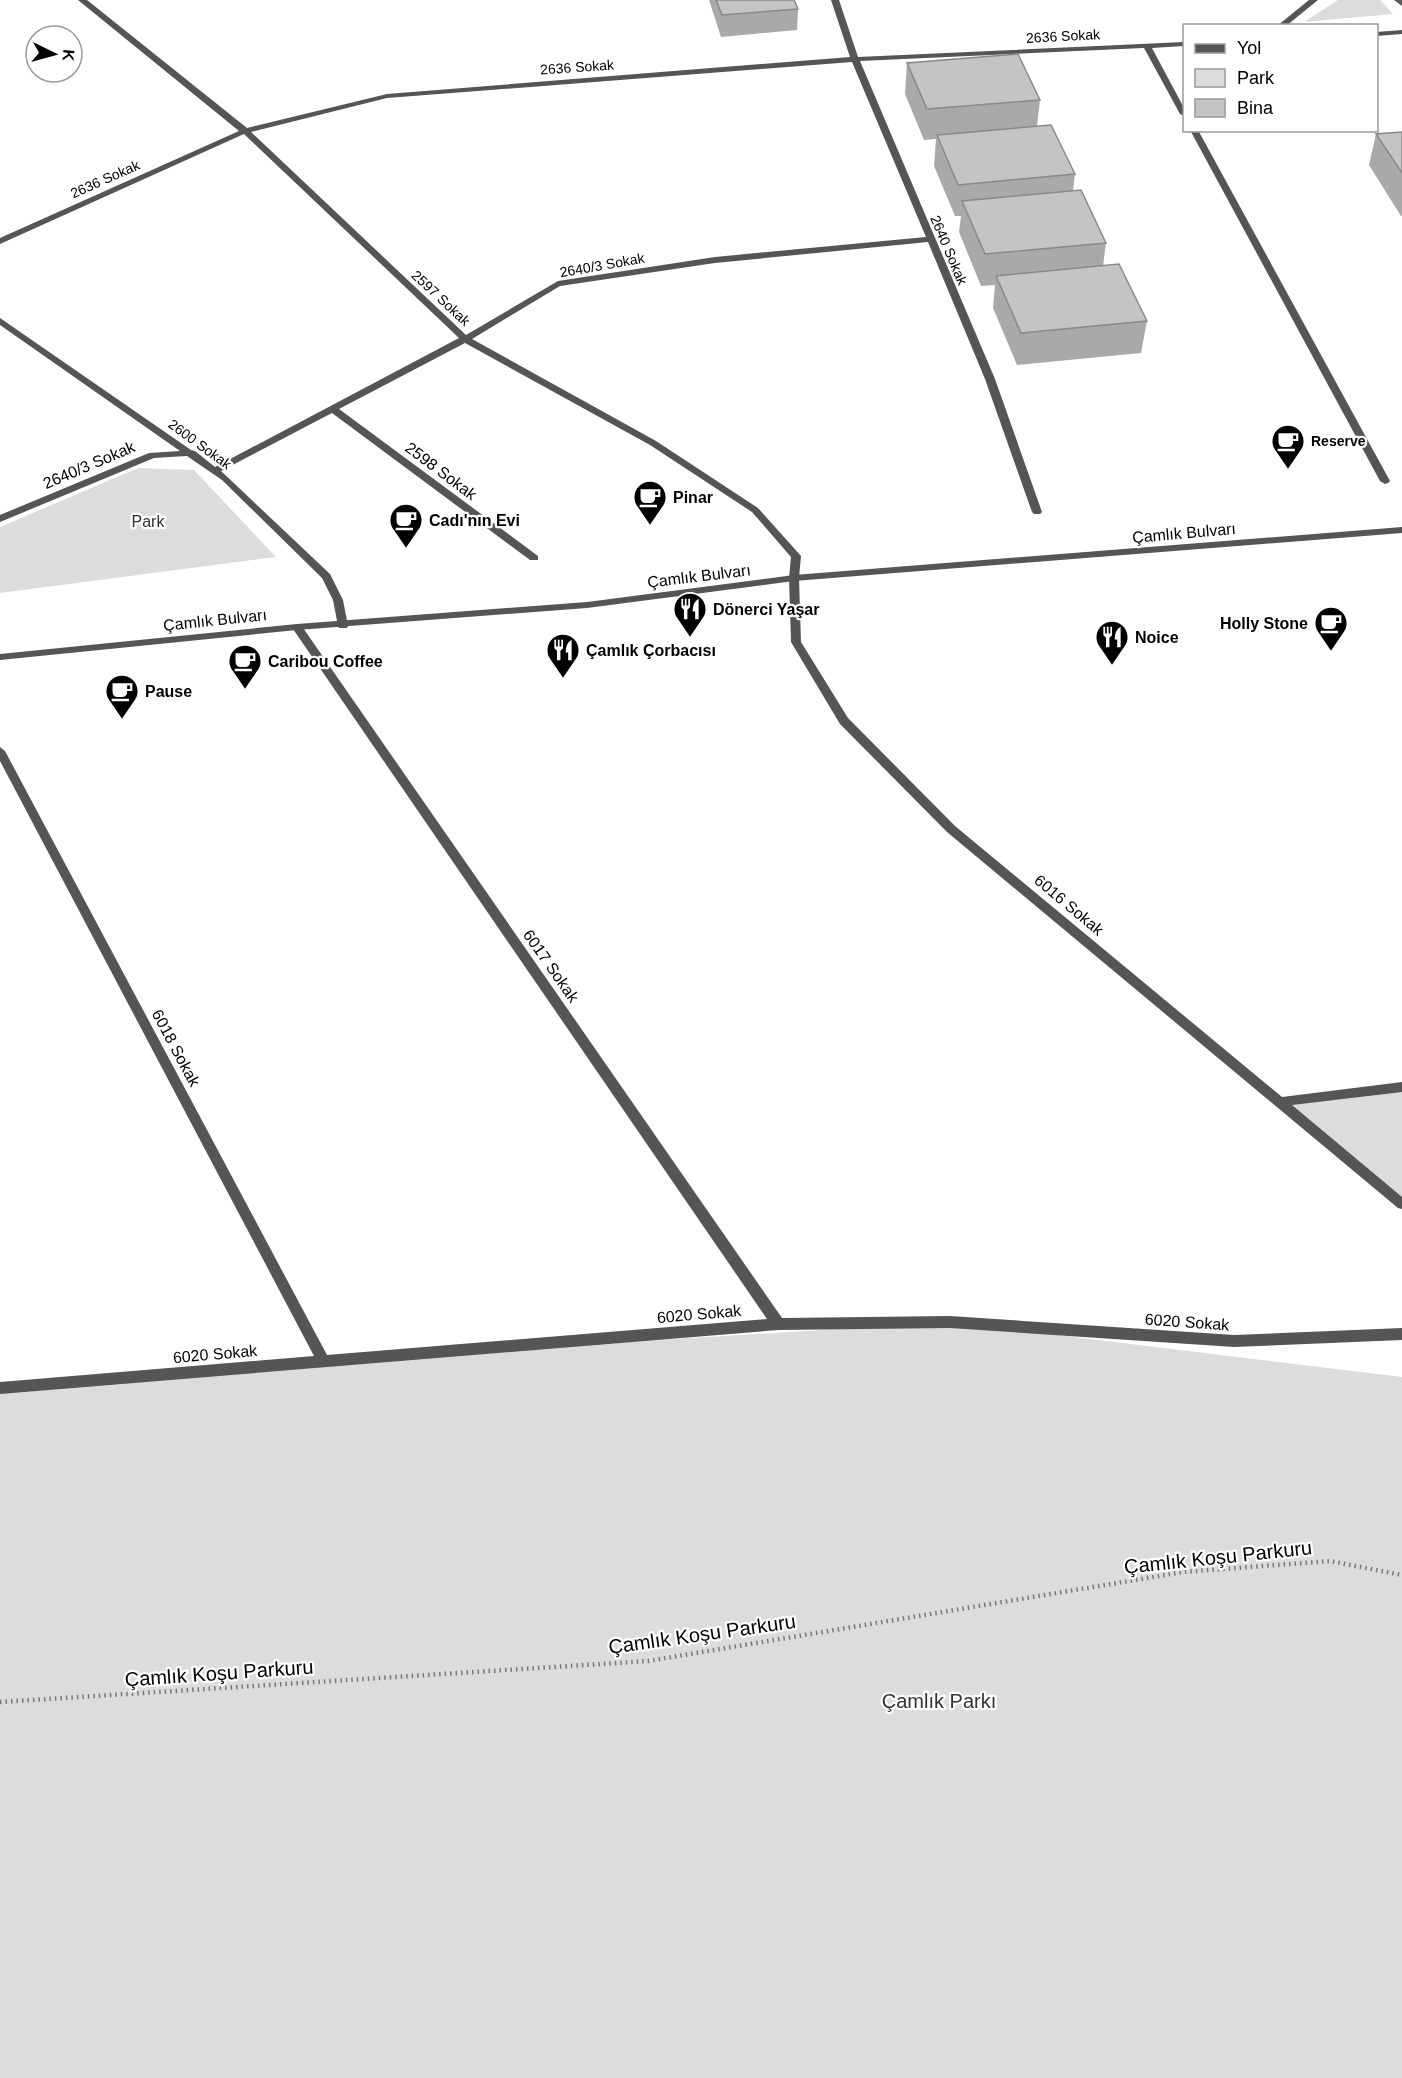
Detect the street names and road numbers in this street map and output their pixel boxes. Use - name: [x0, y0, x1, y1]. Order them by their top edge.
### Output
- street label: 2636 Sokak: [1026, 26, 1101, 46]
- street label: 2636 Sokak: [540, 56, 615, 78]
- street label: 2636 Sokak: [68, 156, 143, 201]
- street label: 2640 Sokak: [927, 213, 971, 288]
- street label: 2640/3 Sokak: [558, 250, 647, 280]
- street label: 2597 Sokak: [409, 267, 474, 330]
- street label: 2600 Sokak: [165, 416, 235, 473]
- street label: 2640/3 Sokak: [41, 438, 138, 492]
- street label: 2598 Sokak: [402, 439, 481, 504]
- street label: Çamlık Bulvarı: [1131, 520, 1237, 546]
- street label: Çamlık Bulvarı: [646, 561, 752, 591]
- street label: Çamlık Bulvarı: [162, 606, 268, 634]
- street label: 6016 Sokak: [1031, 871, 1108, 939]
- street label: 6017 Sokak: [520, 927, 583, 1006]
- street label: 6018 Sokak: [149, 1007, 204, 1090]
- street label: 6020 Sokak: [656, 1302, 743, 1326]
- street label: 6020 Sokak: [1144, 1311, 1231, 1333]
- street label: 6020 Sokak: [172, 1342, 259, 1366]
- street label: Çamlık Koşu Parkuru: [1123, 1536, 1313, 1578]
- street label: Çamlık Koşu Parkuru: [607, 1610, 797, 1658]
- street label: Çamlık Koşu Parkuru: [124, 1655, 314, 1691]

